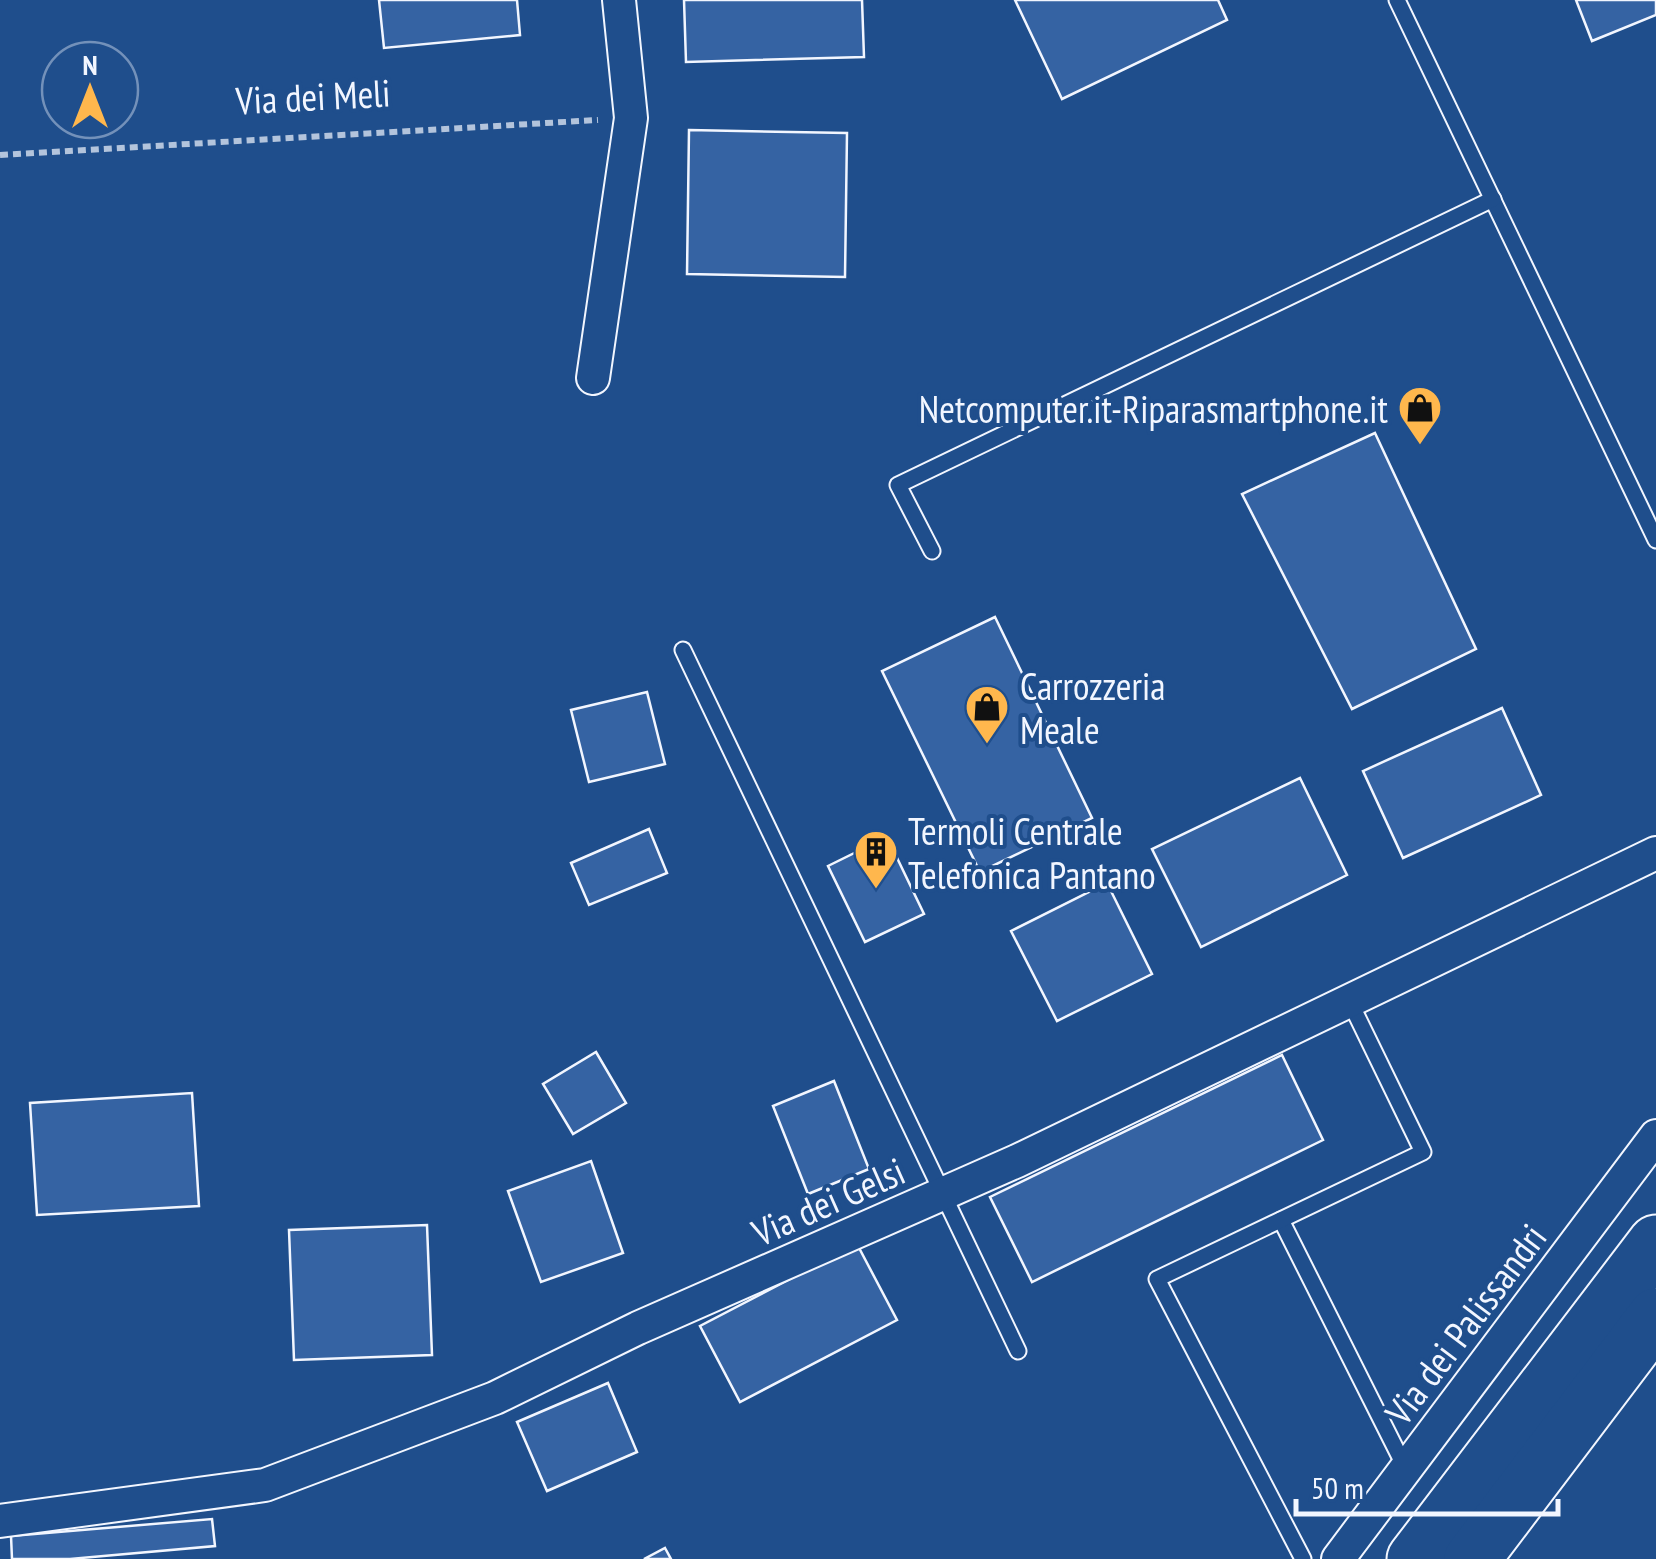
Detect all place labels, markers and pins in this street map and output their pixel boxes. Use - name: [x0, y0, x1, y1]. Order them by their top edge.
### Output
- place label: Netcomputer.it-Riparasmartphone.it: [919, 384, 1389, 433]
- shop icon: Netcomputer.it-Riparasmartphone.it: [1397, 385, 1443, 446]
- place label: Carrozzeria Meale: [1020, 661, 1165, 754]
- shop icon: Carrozzeria Meale: [964, 684, 1010, 745]
- place label: Termoli Centrale Telefonica Pantano: [908, 806, 1156, 899]
- building icon: Termoli Centrale Telefonica Pantano: [853, 829, 899, 890]

